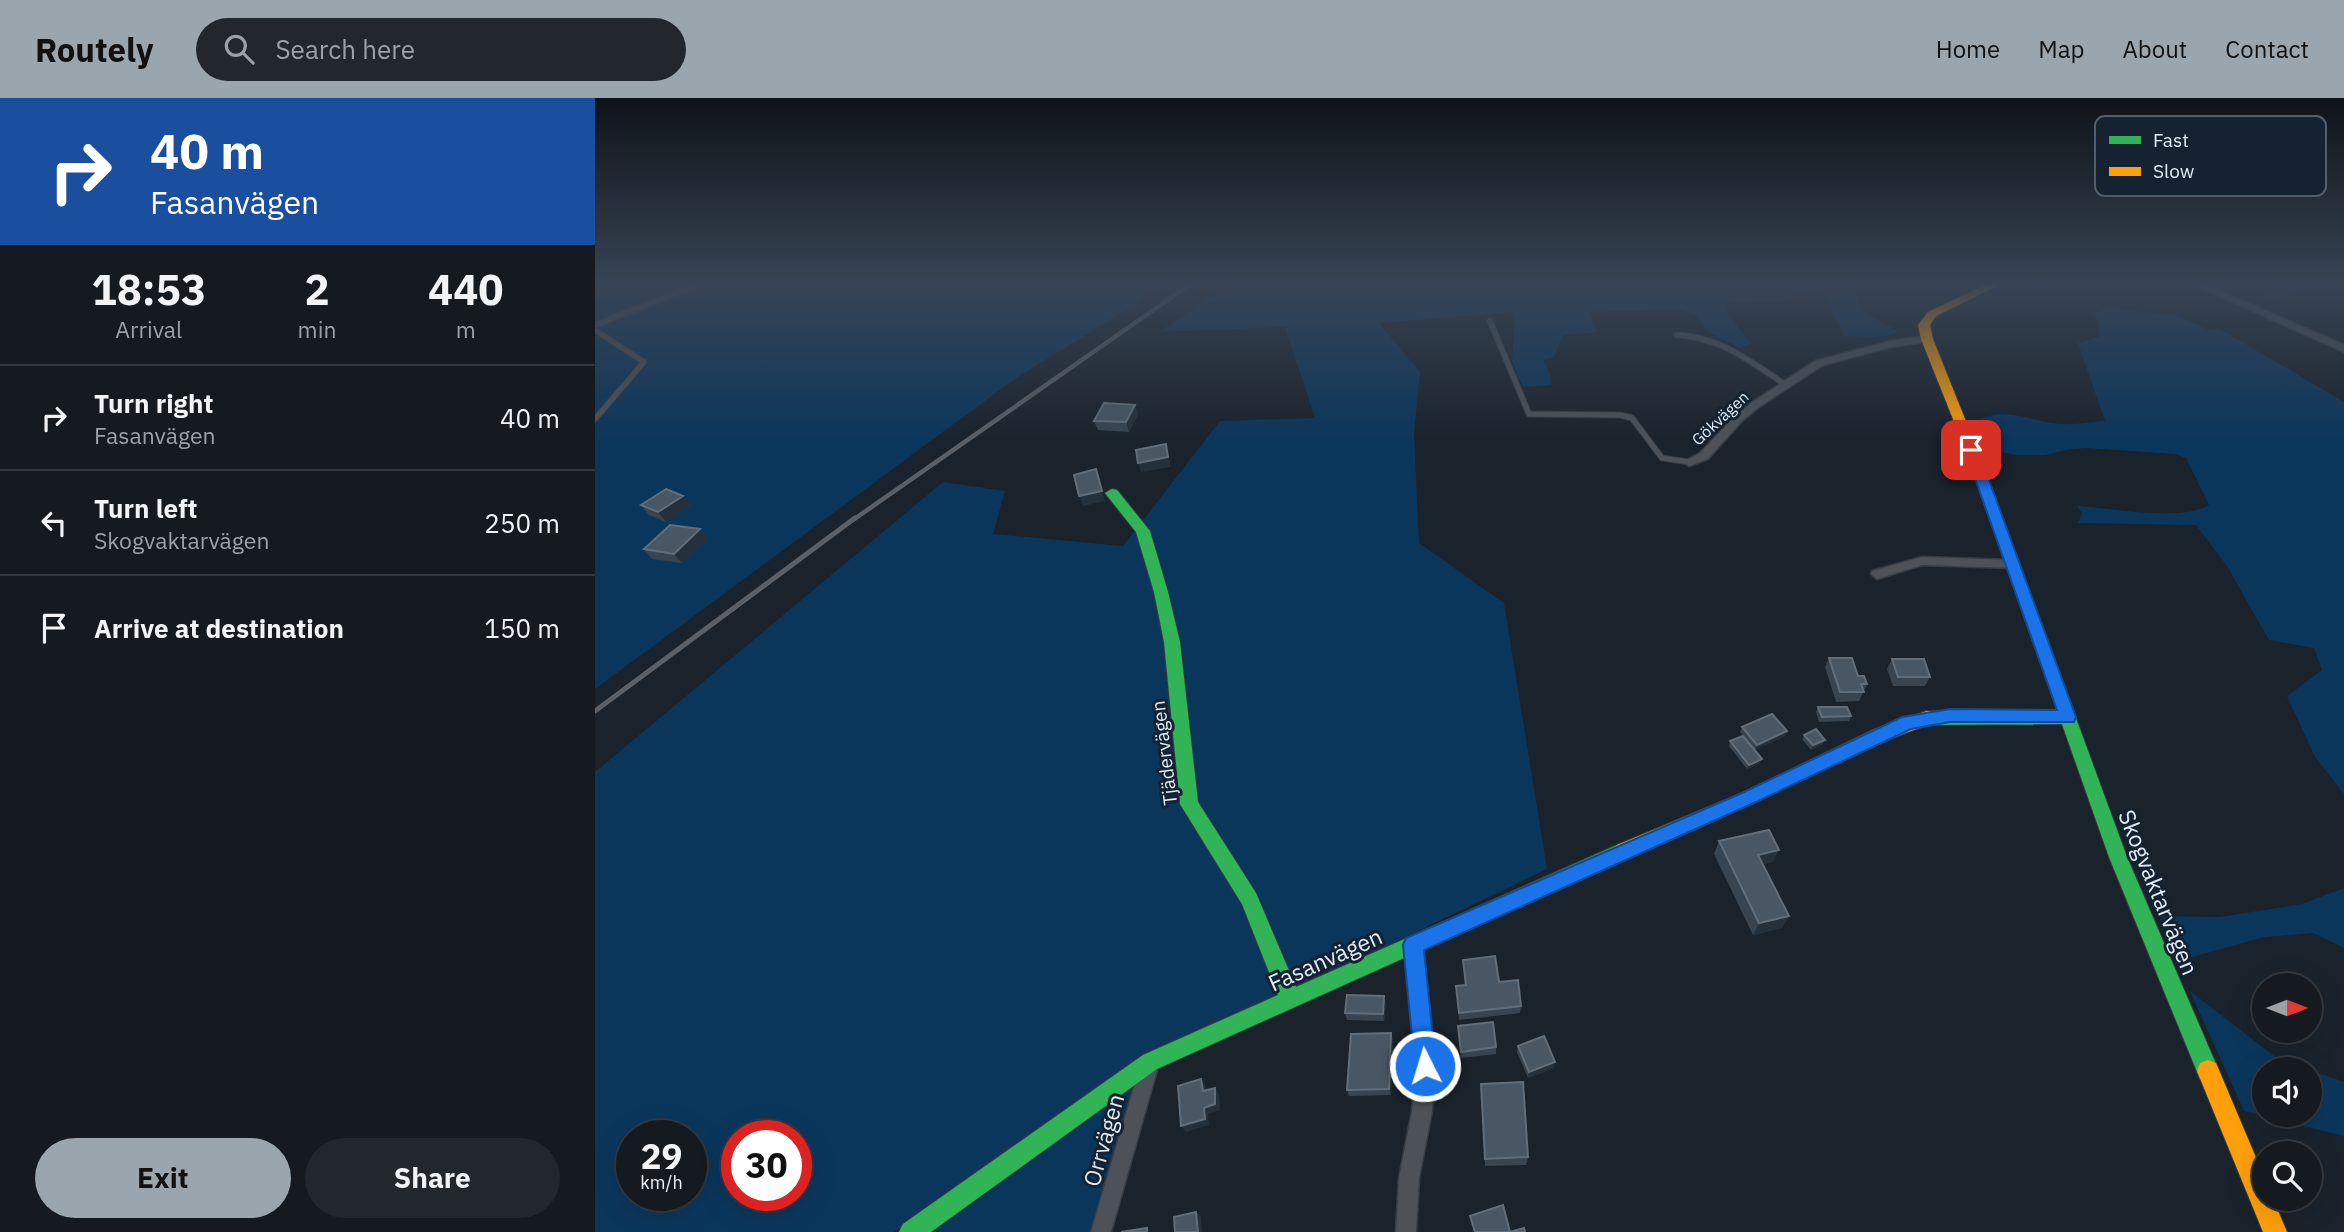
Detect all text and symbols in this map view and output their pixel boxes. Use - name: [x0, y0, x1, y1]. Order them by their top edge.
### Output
- search box: [196, 18, 686, 81]
- text: Routely: [35, 28, 154, 71]
- icon: search: [220, 30, 258, 68]
- text: Search here: [276, 32, 415, 66]
- text: Home: [1936, 33, 2000, 65]
- text: Map: [2038, 33, 2084, 65]
- text: About: [2122, 33, 2187, 65]
- text: Contact: [2225, 33, 2309, 65]
- legend: [2095, 116, 2326, 196]
- text: 40 m: [150, 119, 264, 182]
- icon: right: [35, 126, 126, 217]
- text: Fast: [2153, 128, 2189, 152]
- text: Slow: [2153, 159, 2194, 183]
- text: Fasanvägen: [150, 181, 319, 223]
- text: 18:53: [91, 262, 206, 317]
- text: 2: [304, 262, 330, 317]
- text: 440: [428, 262, 504, 317]
- text: Arrival: [115, 314, 182, 344]
- text: min: [298, 314, 336, 344]
- text: m: [456, 314, 476, 344]
- text: Turn right: [94, 386, 213, 420]
- street label: Gökvägen: [1687, 387, 1753, 449]
- icon: right: [35, 399, 73, 437]
- text: 40 m: [500, 401, 560, 435]
- text: Fasanvägen: [94, 420, 216, 450]
- pin: [1941, 420, 2001, 480]
- icon: arrive: [1952, 431, 1990, 469]
- text: Turn left: [94, 491, 197, 525]
- icon: left: [35, 504, 73, 542]
- text: 250 m: [484, 506, 560, 540]
- text: Skogvaktarvägen: [94, 525, 270, 555]
- icon: arrive: [35, 609, 73, 647]
- text: Arrive at destination: [94, 611, 344, 645]
- text: 150 m: [484, 611, 560, 645]
- street label: Tjädervägen: [1146, 700, 1182, 806]
- street label: Skogvaktarvägen: [2112, 805, 2206, 979]
- street label: Fasanvägen: [1263, 921, 1387, 997]
- north arrow: [2252, 973, 2322, 1043]
- map controls: [2252, 973, 2322, 1211]
- position arrow: [1388, 1029, 1462, 1103]
- button: sound: [2252, 1057, 2322, 1127]
- street label: Orrvägen: [1076, 1090, 1130, 1190]
- speed limit sign: 30: [721, 1120, 812, 1211]
- text: 29: [640, 1133, 683, 1179]
- button: Exit: [35, 1138, 291, 1218]
- button: Share: [305, 1138, 560, 1218]
- button: search: [2252, 1141, 2322, 1211]
- text: km/h: [640, 1171, 683, 1194]

